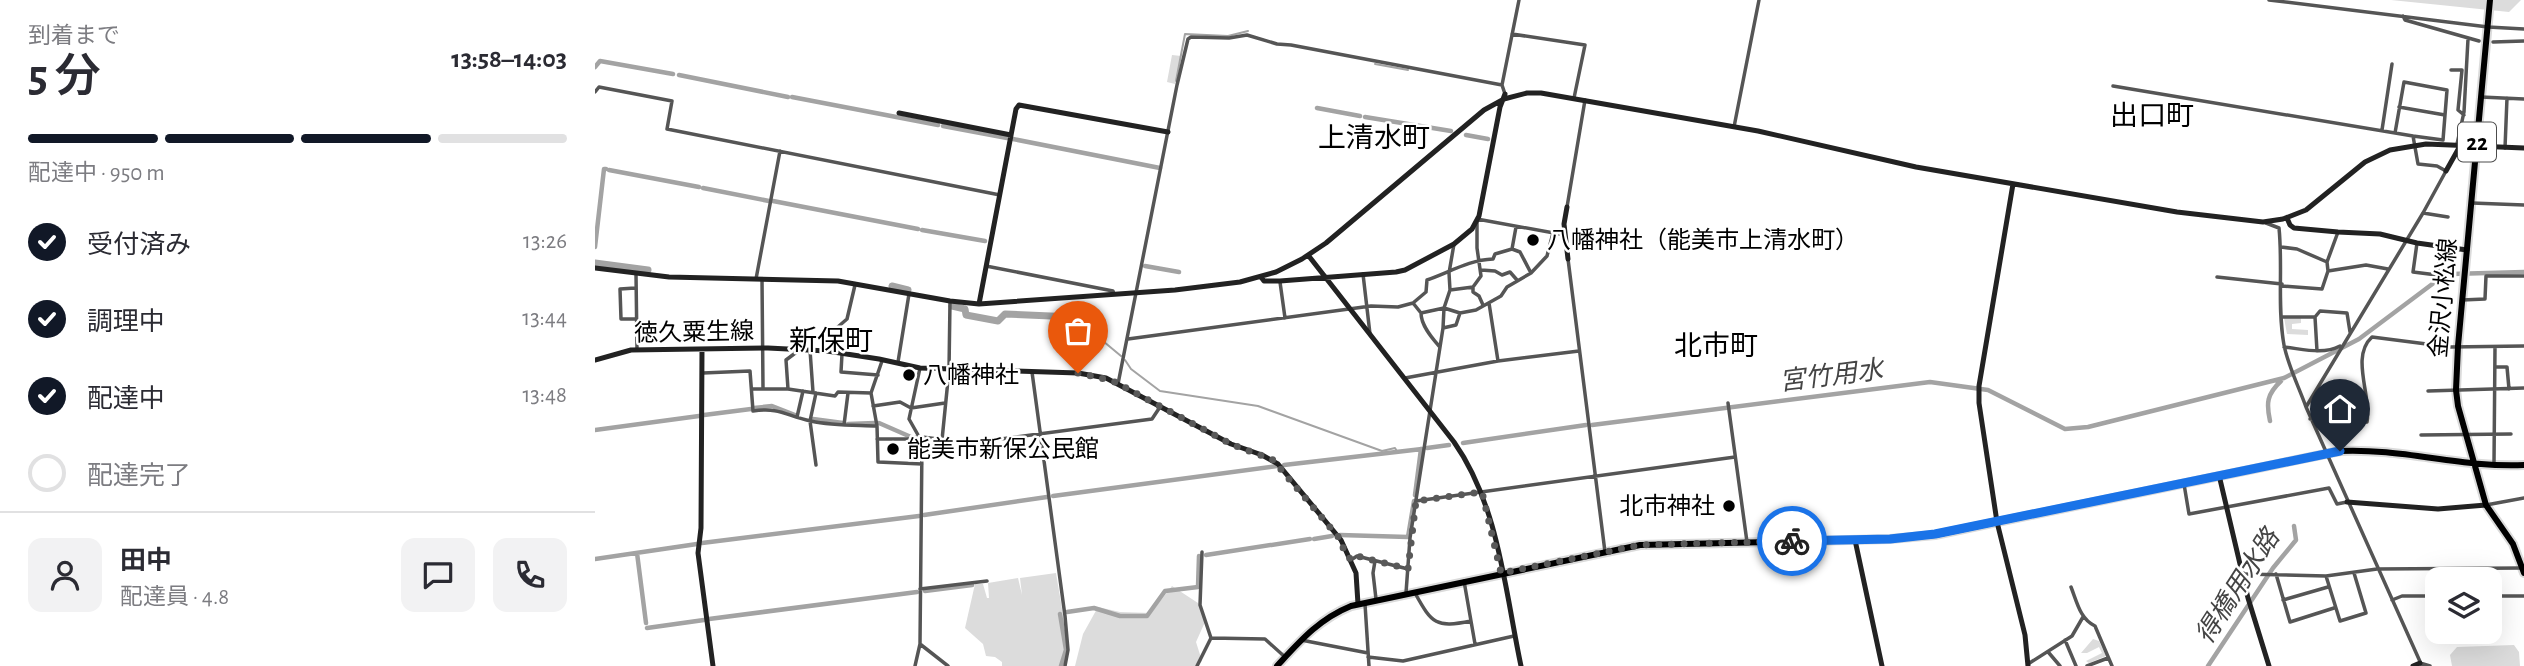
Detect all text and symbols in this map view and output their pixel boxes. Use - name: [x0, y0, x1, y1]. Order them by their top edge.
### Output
- text: 到着まで: [28, 25, 120, 48]
- text: 13:58–14:03: [451, 46, 567, 72]
- text: 5 分: [28, 54, 101, 100]
- district label: 出口町: [2110, 101, 2194, 131]
- road number: 22: [2458, 122, 2496, 162]
- district label: 上清水町: [1318, 123, 1430, 153]
- text: 配達中 · 950 m: [28, 162, 165, 185]
- icon: check: [28, 223, 66, 261]
- place label: 八幡神社（能美市上清水町）: [1547, 227, 1859, 253]
- text: 13:26: [523, 230, 567, 253]
- text: 受付済み: [87, 232, 191, 258]
- marker: 八幡神社（能美市上清水町）: [1525, 232, 1541, 248]
- street label: 金沢小松線: [2425, 237, 2461, 359]
- icon: check: [28, 300, 66, 338]
- pin: [1048, 301, 1108, 373]
- text: 13:44: [522, 307, 567, 330]
- text: 調理中: [87, 309, 165, 335]
- icon: bag: [1059, 312, 1097, 350]
- street label: 徳久粟生線: [634, 318, 754, 346]
- district label: 新保町: [789, 326, 873, 356]
- district label: 北市町: [1674, 331, 1758, 361]
- water label: 宮竹用水: [1778, 355, 1887, 395]
- place label: 八幡神社: [923, 362, 1019, 388]
- marker: 八幡神社: [901, 367, 917, 383]
- icon: check: [28, 377, 66, 415]
- pin: [2310, 379, 2370, 451]
- text: 13:48: [522, 384, 567, 407]
- text: 配達中: [87, 386, 165, 412]
- icon: home: [2321, 390, 2359, 428]
- place label: 能美市新保公民館: [907, 436, 1099, 462]
- marker: 能美市新保公民館: [885, 441, 901, 457]
- text: 配達完了: [87, 463, 191, 489]
- place label: 北市神社: [1619, 493, 1715, 519]
- marker: 北市神社: [1721, 498, 1737, 514]
- courier: [1757, 506, 1827, 576]
- icon: bike: [1773, 522, 1811, 560]
- water label: 得橋用水路: [2191, 523, 2285, 648]
- button: person: [28, 538, 102, 612]
- button: chat: [401, 538, 475, 612]
- button: phone: [493, 538, 567, 612]
- text: 田中: [120, 548, 172, 574]
- map controls: [2425, 567, 2502, 644]
- button: layers: [2425, 567, 2502, 644]
- text: 配達員 · 4.8: [120, 586, 229, 609]

